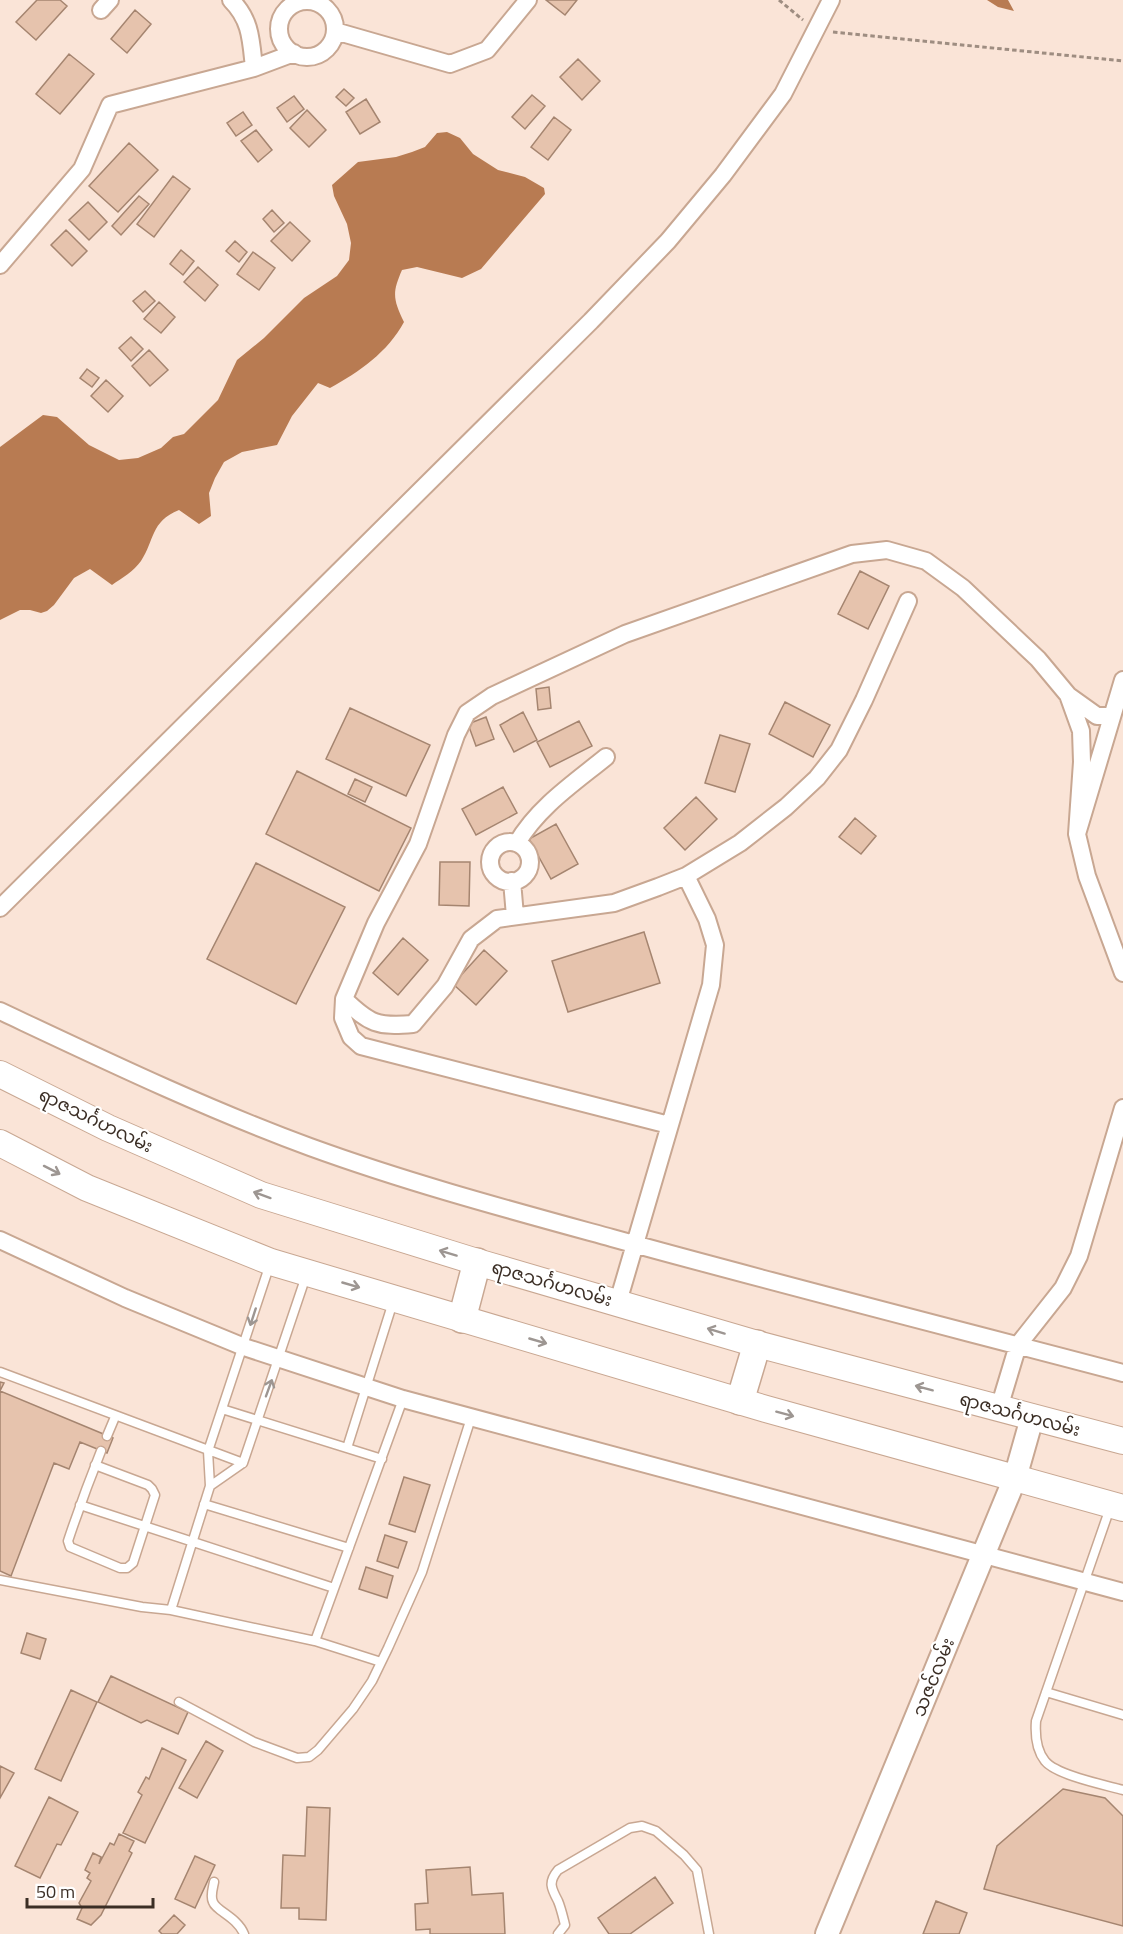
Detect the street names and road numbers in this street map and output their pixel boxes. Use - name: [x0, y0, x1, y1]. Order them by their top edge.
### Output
- street label: ရာဇသင်္ဂဟလမ်း: [33, 1081, 158, 1161]
- street label: ရာဇသင်္ဂဟလမ်း: [488, 1253, 615, 1315]
- street label: ရာဇသင်္ဂဟလမ်း: [956, 1385, 1083, 1445]
- street label: သဇင်လမ်း: [905, 1633, 961, 1721]

